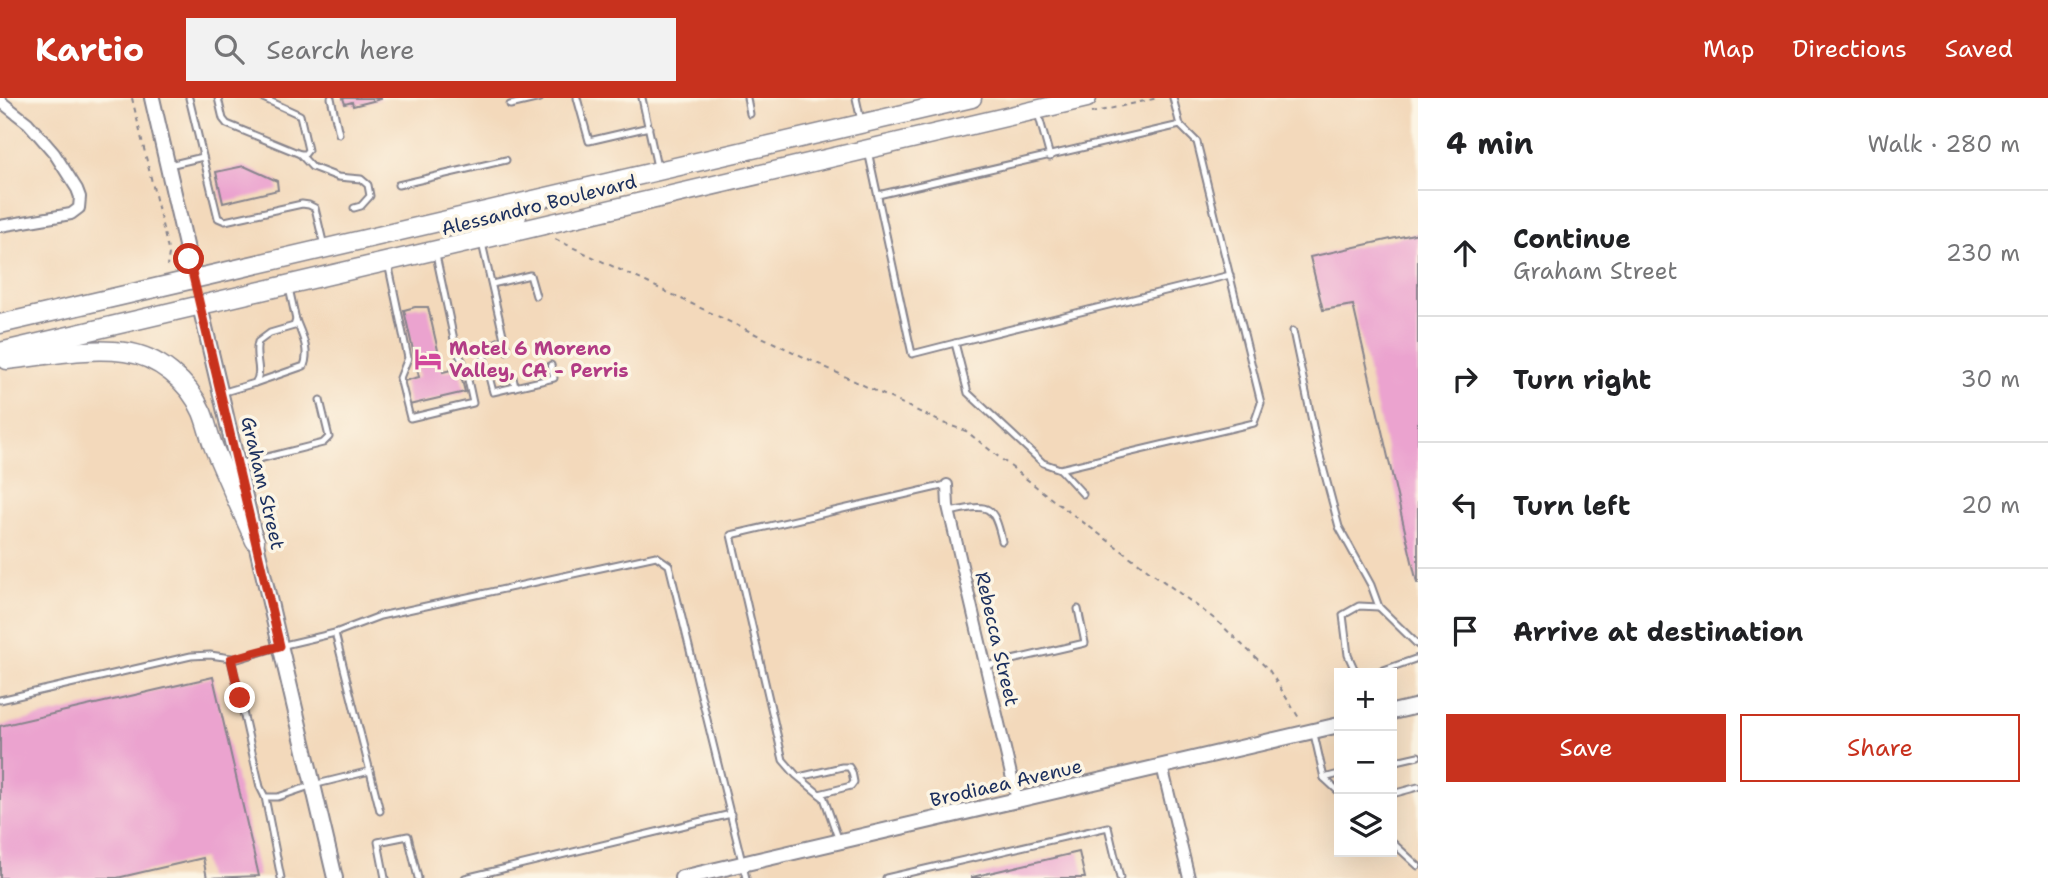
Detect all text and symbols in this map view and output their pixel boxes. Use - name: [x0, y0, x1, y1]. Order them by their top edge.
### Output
- search box: [186, 18, 676, 81]
- text: Kartio: [35, 27, 144, 72]
- icon: search: [210, 30, 248, 68]
- text: Search here: [266, 32, 415, 67]
- text: Map: [1703, 33, 1754, 65]
- text: Directions: [1792, 33, 1907, 65]
- text: Saved: [1945, 33, 2013, 65]
- text: 4 min: [1446, 123, 1533, 164]
- text: Walk · 280 m: [1867, 129, 2020, 159]
- street label: Alessandro Boulevard: [439, 169, 639, 241]
- text: Continue: [1513, 221, 1631, 256]
- icon: ahead: [1446, 234, 1484, 272]
- text: 230 m: [1946, 238, 2020, 268]
- route start: [173, 243, 204, 274]
- text: Graham Street: [1513, 256, 1678, 286]
- place label: Motel 6 Moreno Valley, CA - Perris: [449, 336, 628, 383]
- hotel icon: Motel 6 Moreno Valley, CA - Perris: [413, 344, 443, 374]
- icon: right: [1446, 360, 1484, 398]
- text: Turn right: [1513, 362, 1651, 397]
- text: 30 m: [1961, 364, 2020, 394]
- street label: Graham Street: [236, 414, 290, 552]
- icon: left: [1446, 486, 1484, 524]
- text: Turn left: [1513, 488, 1630, 523]
- text: 20 m: [1961, 490, 2020, 520]
- street label: Rebecca Street: [969, 569, 1025, 709]
- icon: arrive: [1446, 612, 1484, 650]
- text: Arrive at destination: [1513, 614, 1803, 649]
- map controls: [1334, 668, 1397, 857]
- button: +: [1334, 668, 1397, 731]
- route end: [224, 682, 255, 713]
- button: Save: [1446, 714, 1726, 782]
- button: Share: [1740, 714, 2020, 782]
- button: −: [1334, 731, 1397, 794]
- street label: Brodiaea Avenue: [928, 753, 1084, 813]
- button: layers: [1334, 794, 1397, 857]

